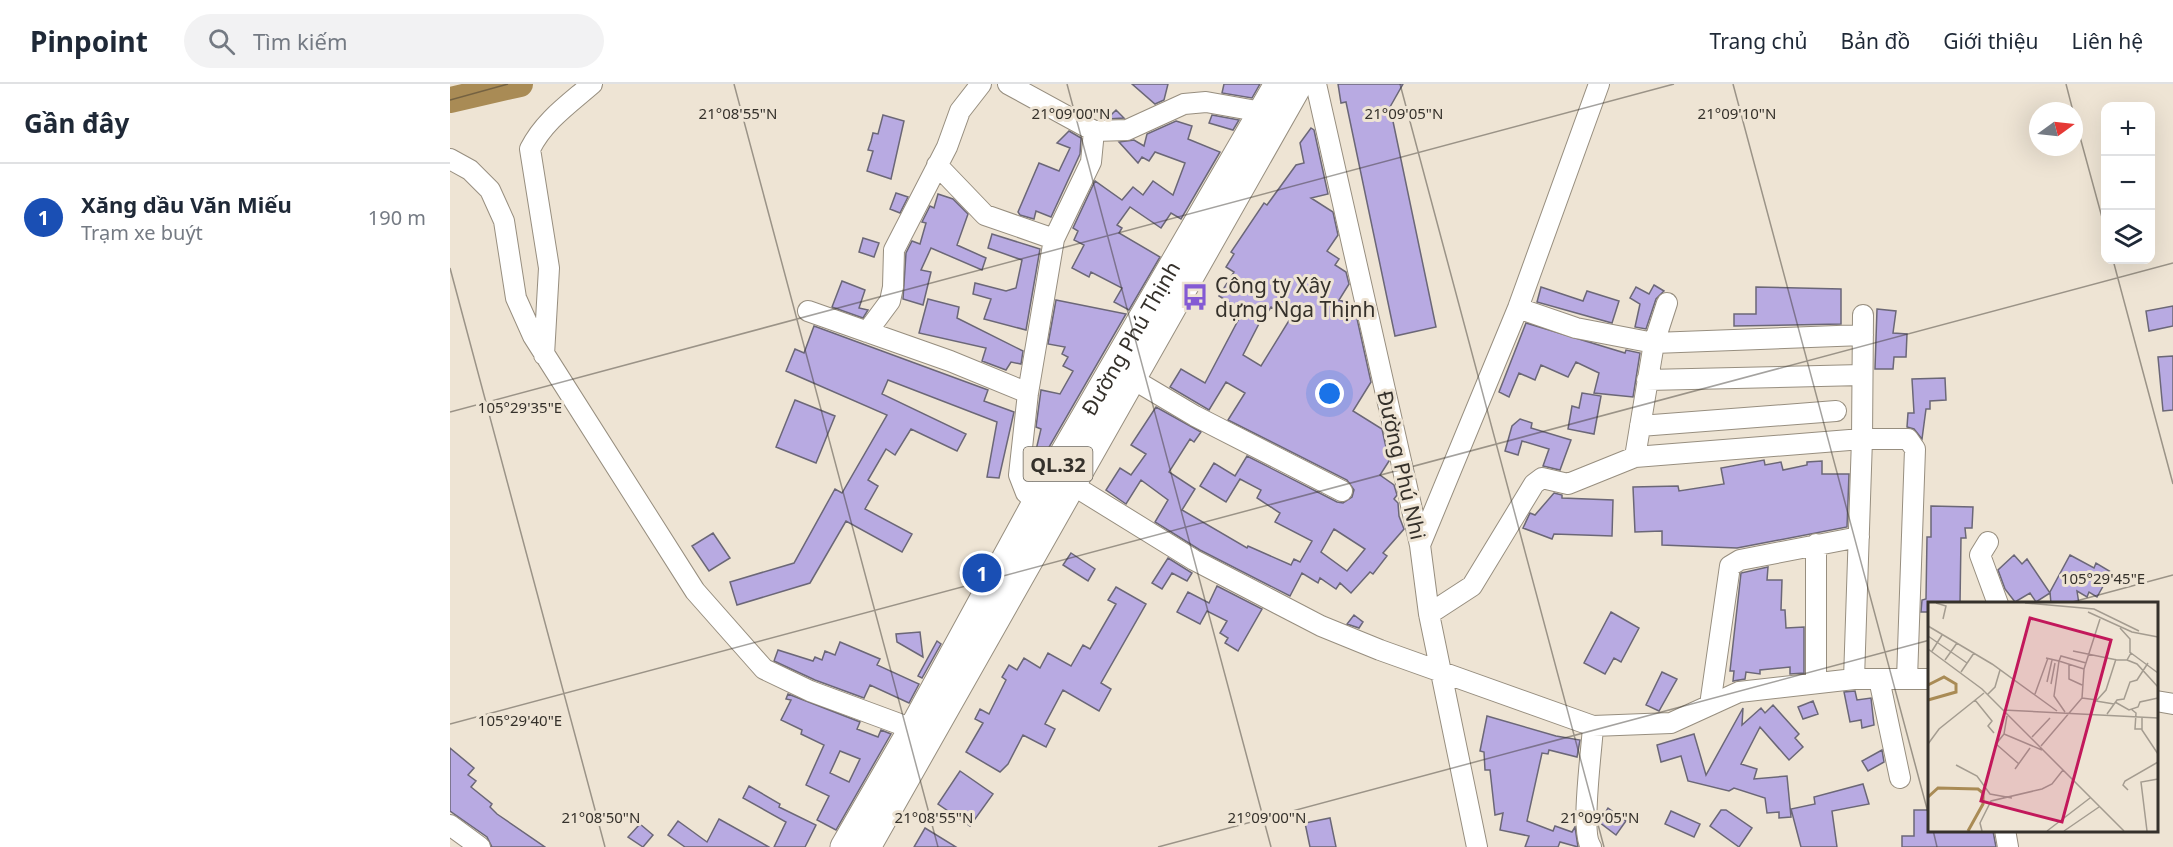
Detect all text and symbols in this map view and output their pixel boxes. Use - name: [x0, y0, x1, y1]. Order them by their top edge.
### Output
- search box: [184, 14, 604, 68]
- text: Pinpoint: [30, 22, 148, 60]
- icon: search: [205, 25, 238, 58]
- text: Tìm kiếm: [253, 26, 348, 56]
- text: Trang chủ: [1710, 27, 1808, 55]
- text: Bản đồ: [1841, 27, 1910, 55]
- text: Giới thiệu: [1943, 27, 2038, 55]
- text: Liên hệ: [2071, 27, 2143, 55]
- north arrow: [2029, 102, 2083, 156]
- map controls: [2101, 102, 2155, 264]
- button: +: [2101, 102, 2155, 156]
- text: 21°08'55"N: [699, 103, 777, 123]
- text: 21°09'00"N: [1032, 103, 1110, 123]
- text: 21°09'05"N: [1365, 103, 1443, 123]
- text: 21°09'10"N: [1698, 103, 1776, 123]
- text: Gần đây: [24, 105, 129, 141]
- button: −: [2101, 156, 2155, 210]
- text: Xăng dầu Văn Miếu: [81, 189, 292, 219]
- text: 1: [38, 204, 49, 231]
- text: 190 m: [368, 204, 426, 231]
- button: layers: [2101, 210, 2155, 264]
- text: Trạm xe buýt: [81, 219, 203, 246]
- street label: Đường Phú Thịnh: [1075, 256, 1186, 420]
- place label: Công ty Xây dựng Nga Thịnh: [1215, 271, 1376, 323]
- bus stop icon: Công ty Xây dựng Nga Thịnh: [1180, 282, 1210, 312]
- your location: [1315, 379, 1344, 408]
- street label: Đường Phú Nhi: [1371, 388, 1433, 542]
- text: 105°29'35"E: [478, 397, 562, 417]
- road number: QL.32: [1024, 447, 1092, 481]
- pin: 1: [962, 550, 1002, 596]
- text: 105°29'45"E: [2061, 568, 2145, 588]
- inset map: [1928, 602, 2158, 832]
- text: 105°29'40"E: [478, 710, 562, 730]
- text: 21°08'50"N: [562, 807, 640, 827]
- text: 21°08'55"N: [895, 807, 973, 827]
- text: 21°09'00"N: [1228, 807, 1306, 827]
- text: 21°09'05"N: [1561, 807, 1639, 827]

